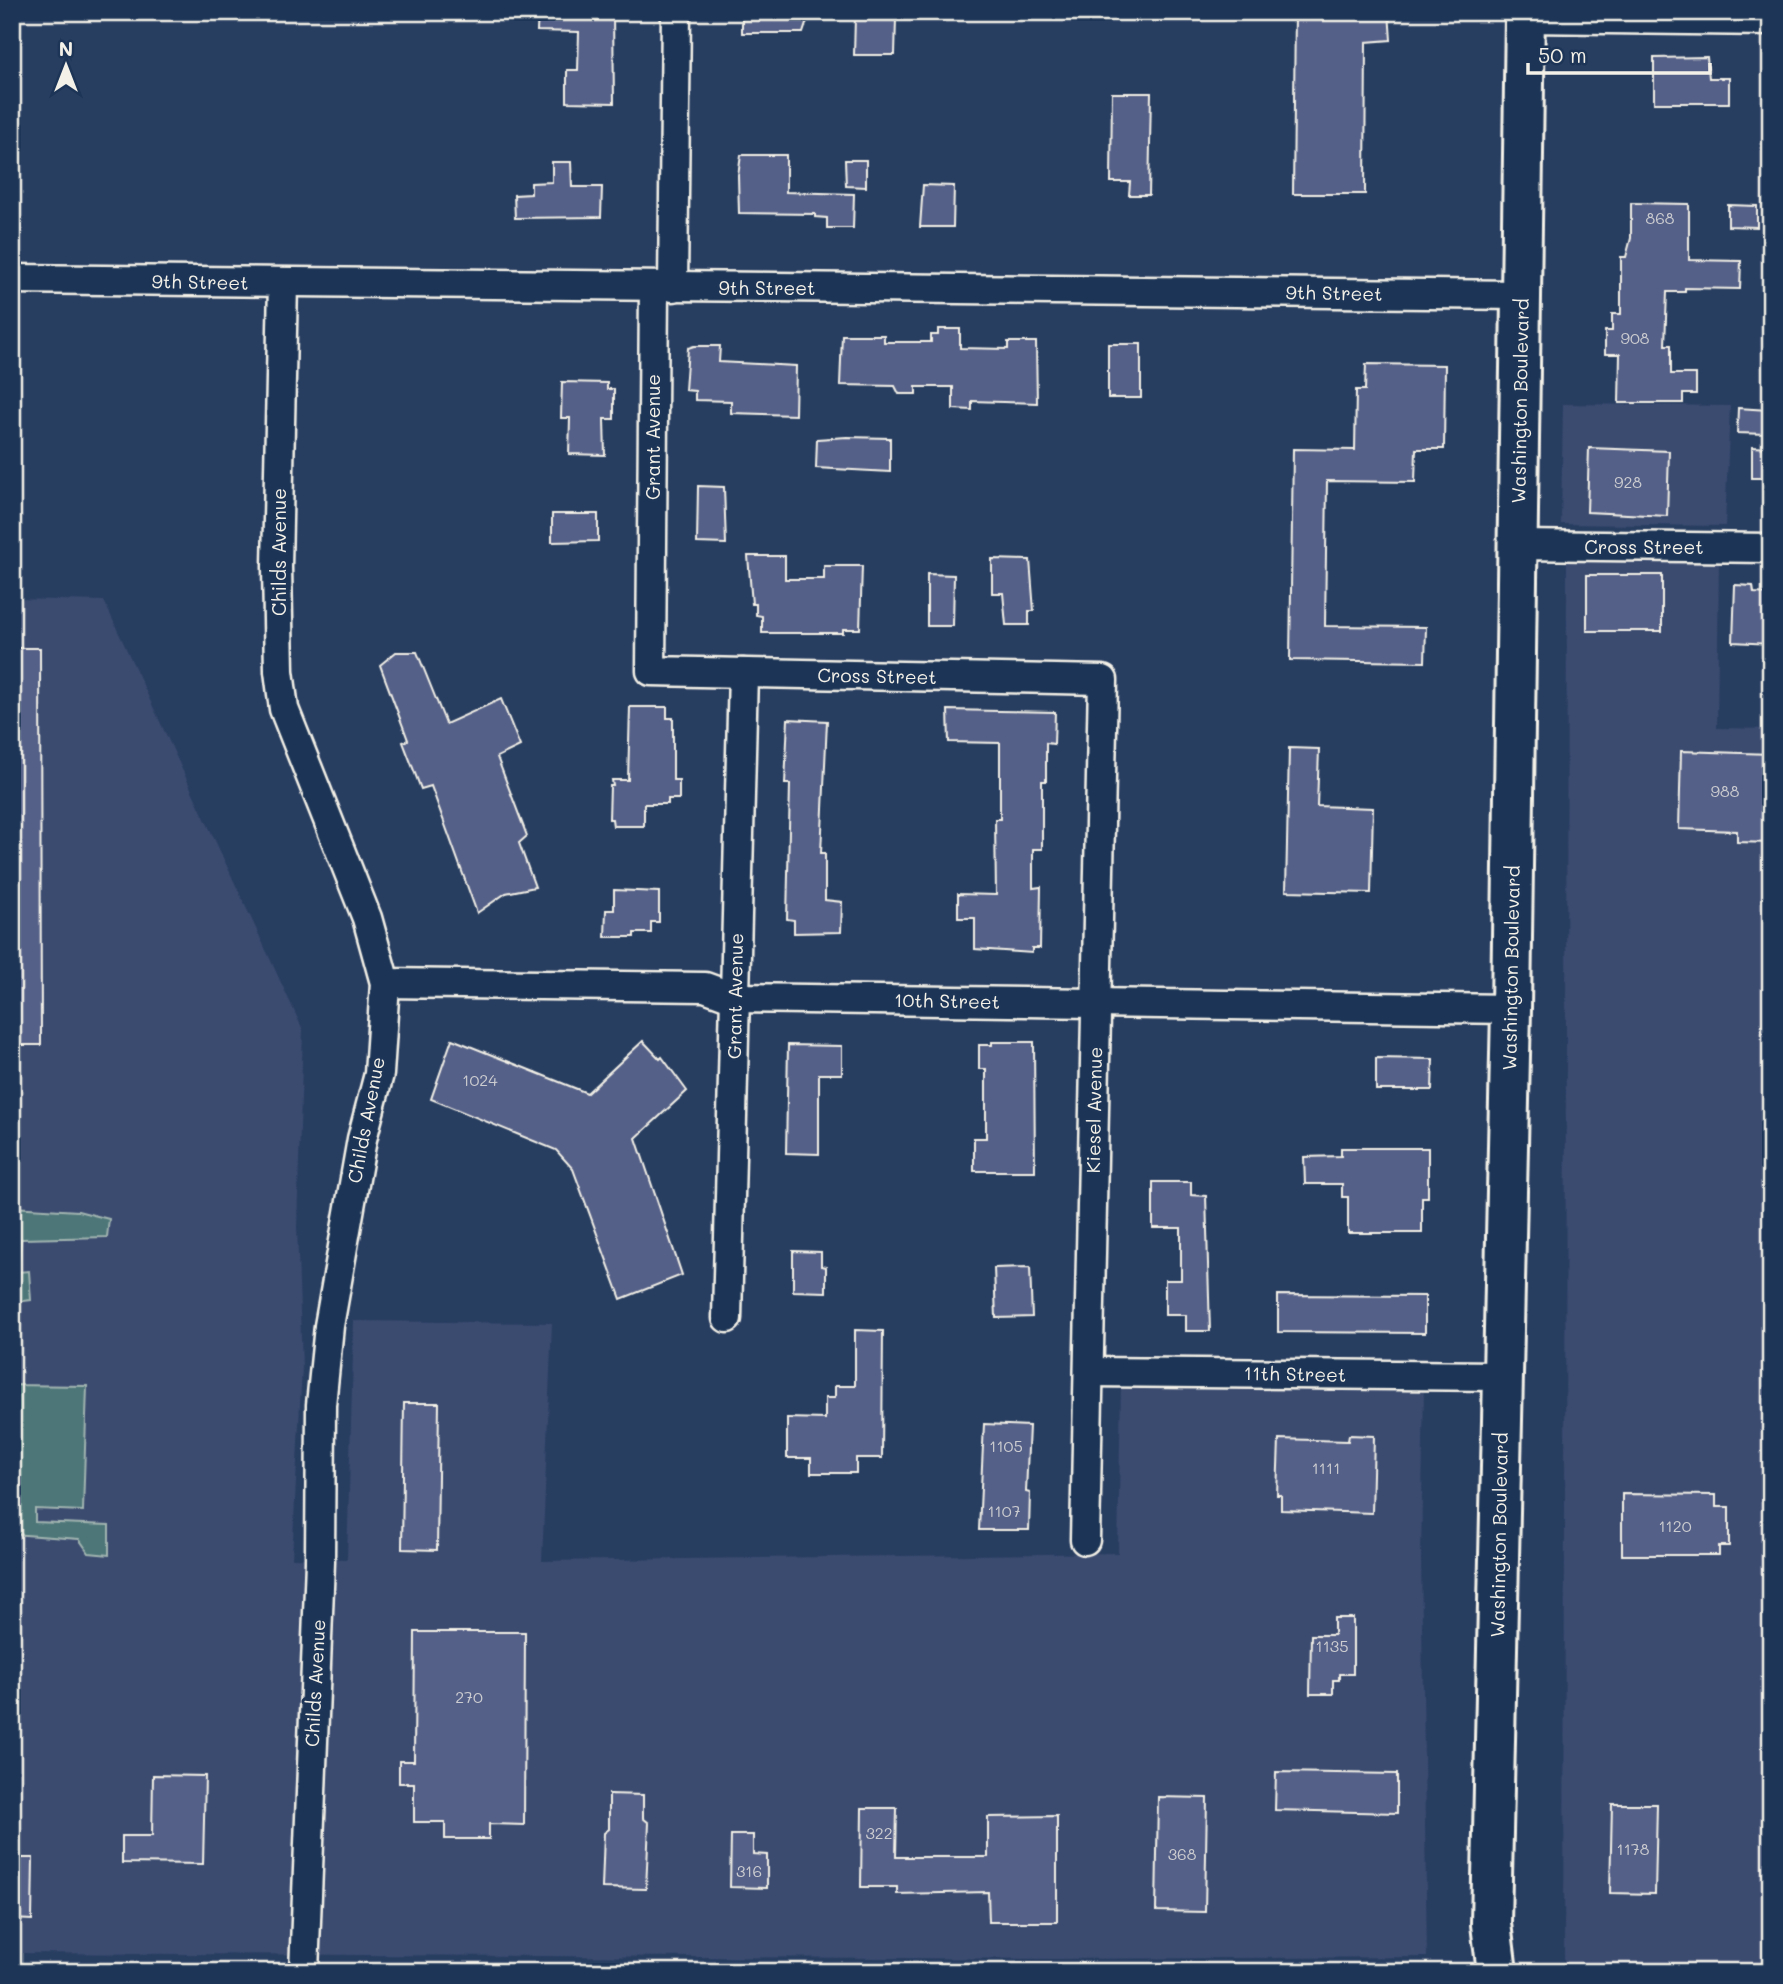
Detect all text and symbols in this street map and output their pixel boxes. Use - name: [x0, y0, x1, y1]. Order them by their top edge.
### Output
- north arrow: [32, 32, 102, 102]
- scale bar: [1528, 32, 1710, 76]
- text: N: [59, 36, 73, 61]
- text: 50 m: [1538, 41, 1587, 68]
- house number: 868: [1645, 207, 1675, 228]
- street label: 9th Street: [151, 268, 249, 295]
- street label: 9th Street: [719, 275, 815, 300]
- street label: 9th Street: [1285, 279, 1383, 306]
- street label: Washington Boulevard: [1505, 298, 1534, 504]
- house number: 908: [1620, 327, 1650, 348]
- street label: Grant Avenue: [640, 374, 665, 500]
- house number: 928: [1614, 471, 1642, 492]
- street label: Childs Avenue: [266, 488, 291, 616]
- street label: Cross Street: [1584, 534, 1704, 559]
- street label: Cross Street: [817, 662, 937, 689]
- house number: 988: [1711, 780, 1740, 801]
- street label: Washington Boulevard: [1496, 865, 1525, 1071]
- street label: Grant Avenue: [721, 933, 748, 1059]
- street label: 10th Street: [894, 987, 1000, 1014]
- street label: Kiesel Avenue: [1080, 1046, 1107, 1174]
- street label: Childs Avenue: [341, 1055, 390, 1185]
- house number: 1024: [462, 1069, 498, 1090]
- street label: 11th Street: [1243, 1360, 1347, 1387]
- street label: Washington Boulevard: [1484, 1432, 1513, 1638]
- house number: 1105: [989, 1435, 1023, 1456]
- house number: 1111: [1312, 1457, 1340, 1478]
- house number: 1107: [987, 1500, 1021, 1521]
- house number: 1120: [1658, 1515, 1692, 1536]
- street label: Childs Avenue: [299, 1618, 330, 1748]
- house number: 1135: [1315, 1635, 1349, 1656]
- house number: 270: [455, 1686, 483, 1707]
- house number: 322: [865, 1822, 893, 1843]
- house number: 1178: [1617, 1838, 1650, 1859]
- house number: 368: [1168, 1843, 1197, 1864]
- house number: 316: [736, 1860, 762, 1881]

